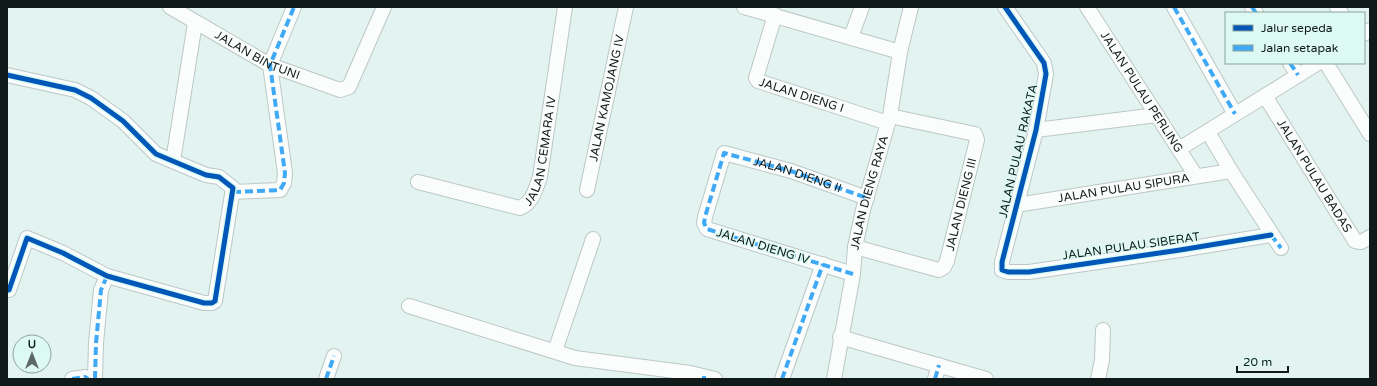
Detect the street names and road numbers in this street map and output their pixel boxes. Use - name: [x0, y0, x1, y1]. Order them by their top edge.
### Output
- street label: JALAN BINTUNI: [212, 28, 302, 82]
- street label: JALAN PULAU PERLING: [1098, 29, 1186, 155]
- street label: JALAN KAMOJANG IV: [586, 33, 627, 163]
- street label: JALAN DIENG I: [757, 75, 846, 115]
- street label: JALAN PULAU RAKATA: [996, 83, 1040, 219]
- street label: JALAN CEMARA IV: [521, 95, 559, 209]
- street label: JALAN PULAU BADAS: [1274, 117, 1355, 235]
- street label: JALAN DIENG RAYA: [848, 134, 891, 251]
- street label: JALAN DIENG II: [752, 154, 843, 195]
- street label: JALAN DIENG III: [943, 156, 979, 252]
- street label: JALAN PULAU SIPURA: [1057, 171, 1191, 205]
- street label: JALAN DIENG IV: [715, 225, 812, 267]
- street label: JALAN PULAU SIBERAT: [1061, 229, 1201, 263]

